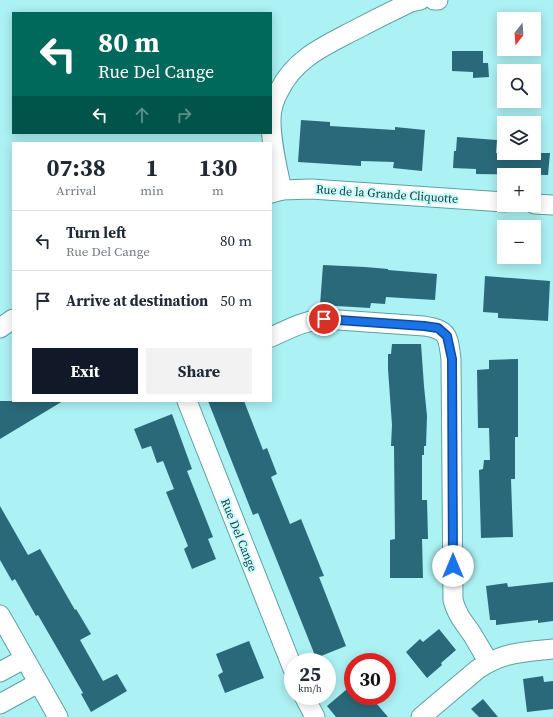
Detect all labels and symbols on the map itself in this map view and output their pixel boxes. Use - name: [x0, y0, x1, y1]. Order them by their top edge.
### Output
- north arrow: [497, 12, 541, 56]
- street label: Rue de la Grande Cliquotte: [315, 181, 459, 207]
- pin: [307, 302, 341, 336]
- street label: Rue Del Cange: [217, 496, 261, 574]
- position arrow: [432, 545, 474, 587]
- speed limit sign: 30: [344, 653, 396, 705]

